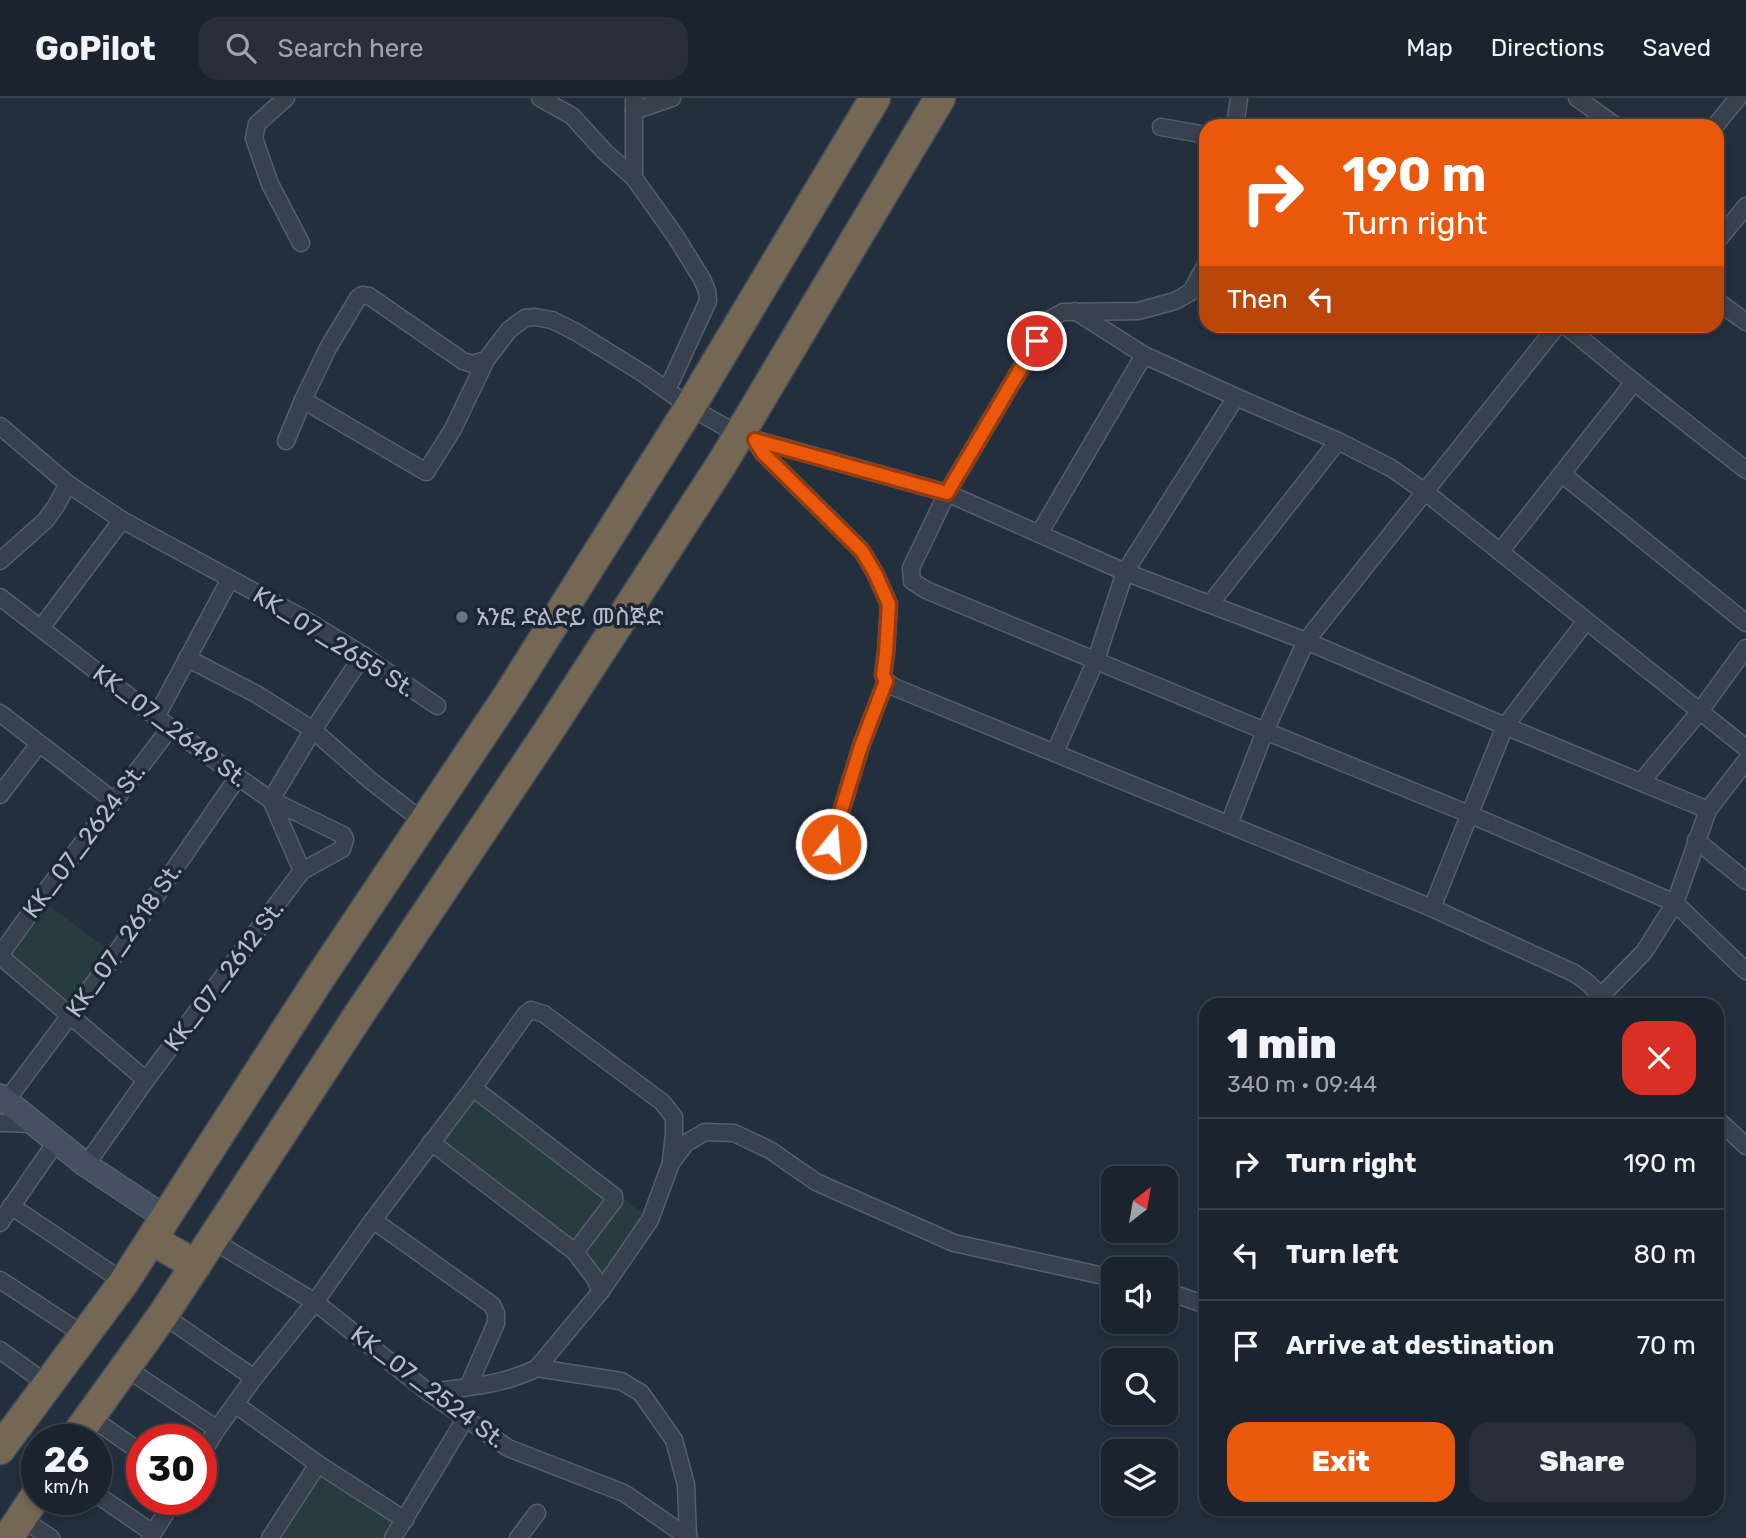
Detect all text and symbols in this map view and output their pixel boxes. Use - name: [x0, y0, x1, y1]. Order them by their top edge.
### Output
- search box: [198, 17, 688, 80]
- text: GoPilot: [35, 29, 156, 68]
- icon: search: [222, 29, 260, 67]
- text: Search here: [278, 33, 423, 64]
- text: Map: [1406, 34, 1453, 62]
- text: Directions: [1491, 34, 1604, 62]
- text: Saved: [1642, 34, 1711, 62]
- text: 190 m: [1342, 145, 1486, 203]
- icon: right: [1227, 147, 1318, 238]
- text: Turn right: [1342, 204, 1487, 242]
- icon: left: [1302, 280, 1340, 318]
- text: Then: [1227, 284, 1288, 315]
- pin: [1007, 311, 1067, 371]
- icon: arrive: [1018, 322, 1056, 360]
- street label: KK_07_2655 St.: [248, 581, 420, 703]
- place label: አንፎ ድልድይ መስጅድ: [476, 603, 663, 631]
- marker: አንፎ ድልድይ መስጅድ: [454, 609, 470, 625]
- street label: KK_07_2649 St.: [87, 659, 253, 793]
- street label: KK_07_2624 St.: [17, 758, 151, 924]
- position arrow: [794, 807, 868, 881]
- street label: KK_07_2618 St.: [60, 857, 188, 1023]
- street label: KK_07_2612 St.: [158, 895, 290, 1057]
- text: 1 min: [1227, 1019, 1337, 1069]
- button: close: [1622, 1021, 1696, 1095]
- text: 340 m · 09:44: [1227, 1070, 1377, 1098]
- icon: right: [1227, 1145, 1265, 1183]
- text: Turn right: [1286, 1148, 1416, 1179]
- text: 190 m: [1623, 1148, 1696, 1179]
- north arrow: [1101, 1166, 1178, 1242]
- map controls: [1101, 1166, 1178, 1516]
- icon: left: [1227, 1236, 1265, 1274]
- text: Turn left: [1286, 1239, 1398, 1270]
- text: 80 m: [1633, 1239, 1696, 1270]
- button: sound: [1101, 1257, 1178, 1334]
- street label: KK_07_2524 St.: [345, 1320, 511, 1454]
- icon: arrive: [1227, 1327, 1265, 1365]
- text: Arrive at destination: [1286, 1330, 1554, 1361]
- text: 70 m: [1637, 1330, 1696, 1361]
- button: search: [1101, 1348, 1178, 1425]
- button: Exit: [1227, 1422, 1455, 1502]
- button: Share: [1469, 1422, 1696, 1502]
- speed limit sign: 30: [126, 1424, 217, 1515]
- text: 26: [44, 1439, 89, 1481]
- button: layers: [1101, 1439, 1178, 1516]
- text: km/h: [44, 1476, 89, 1498]

